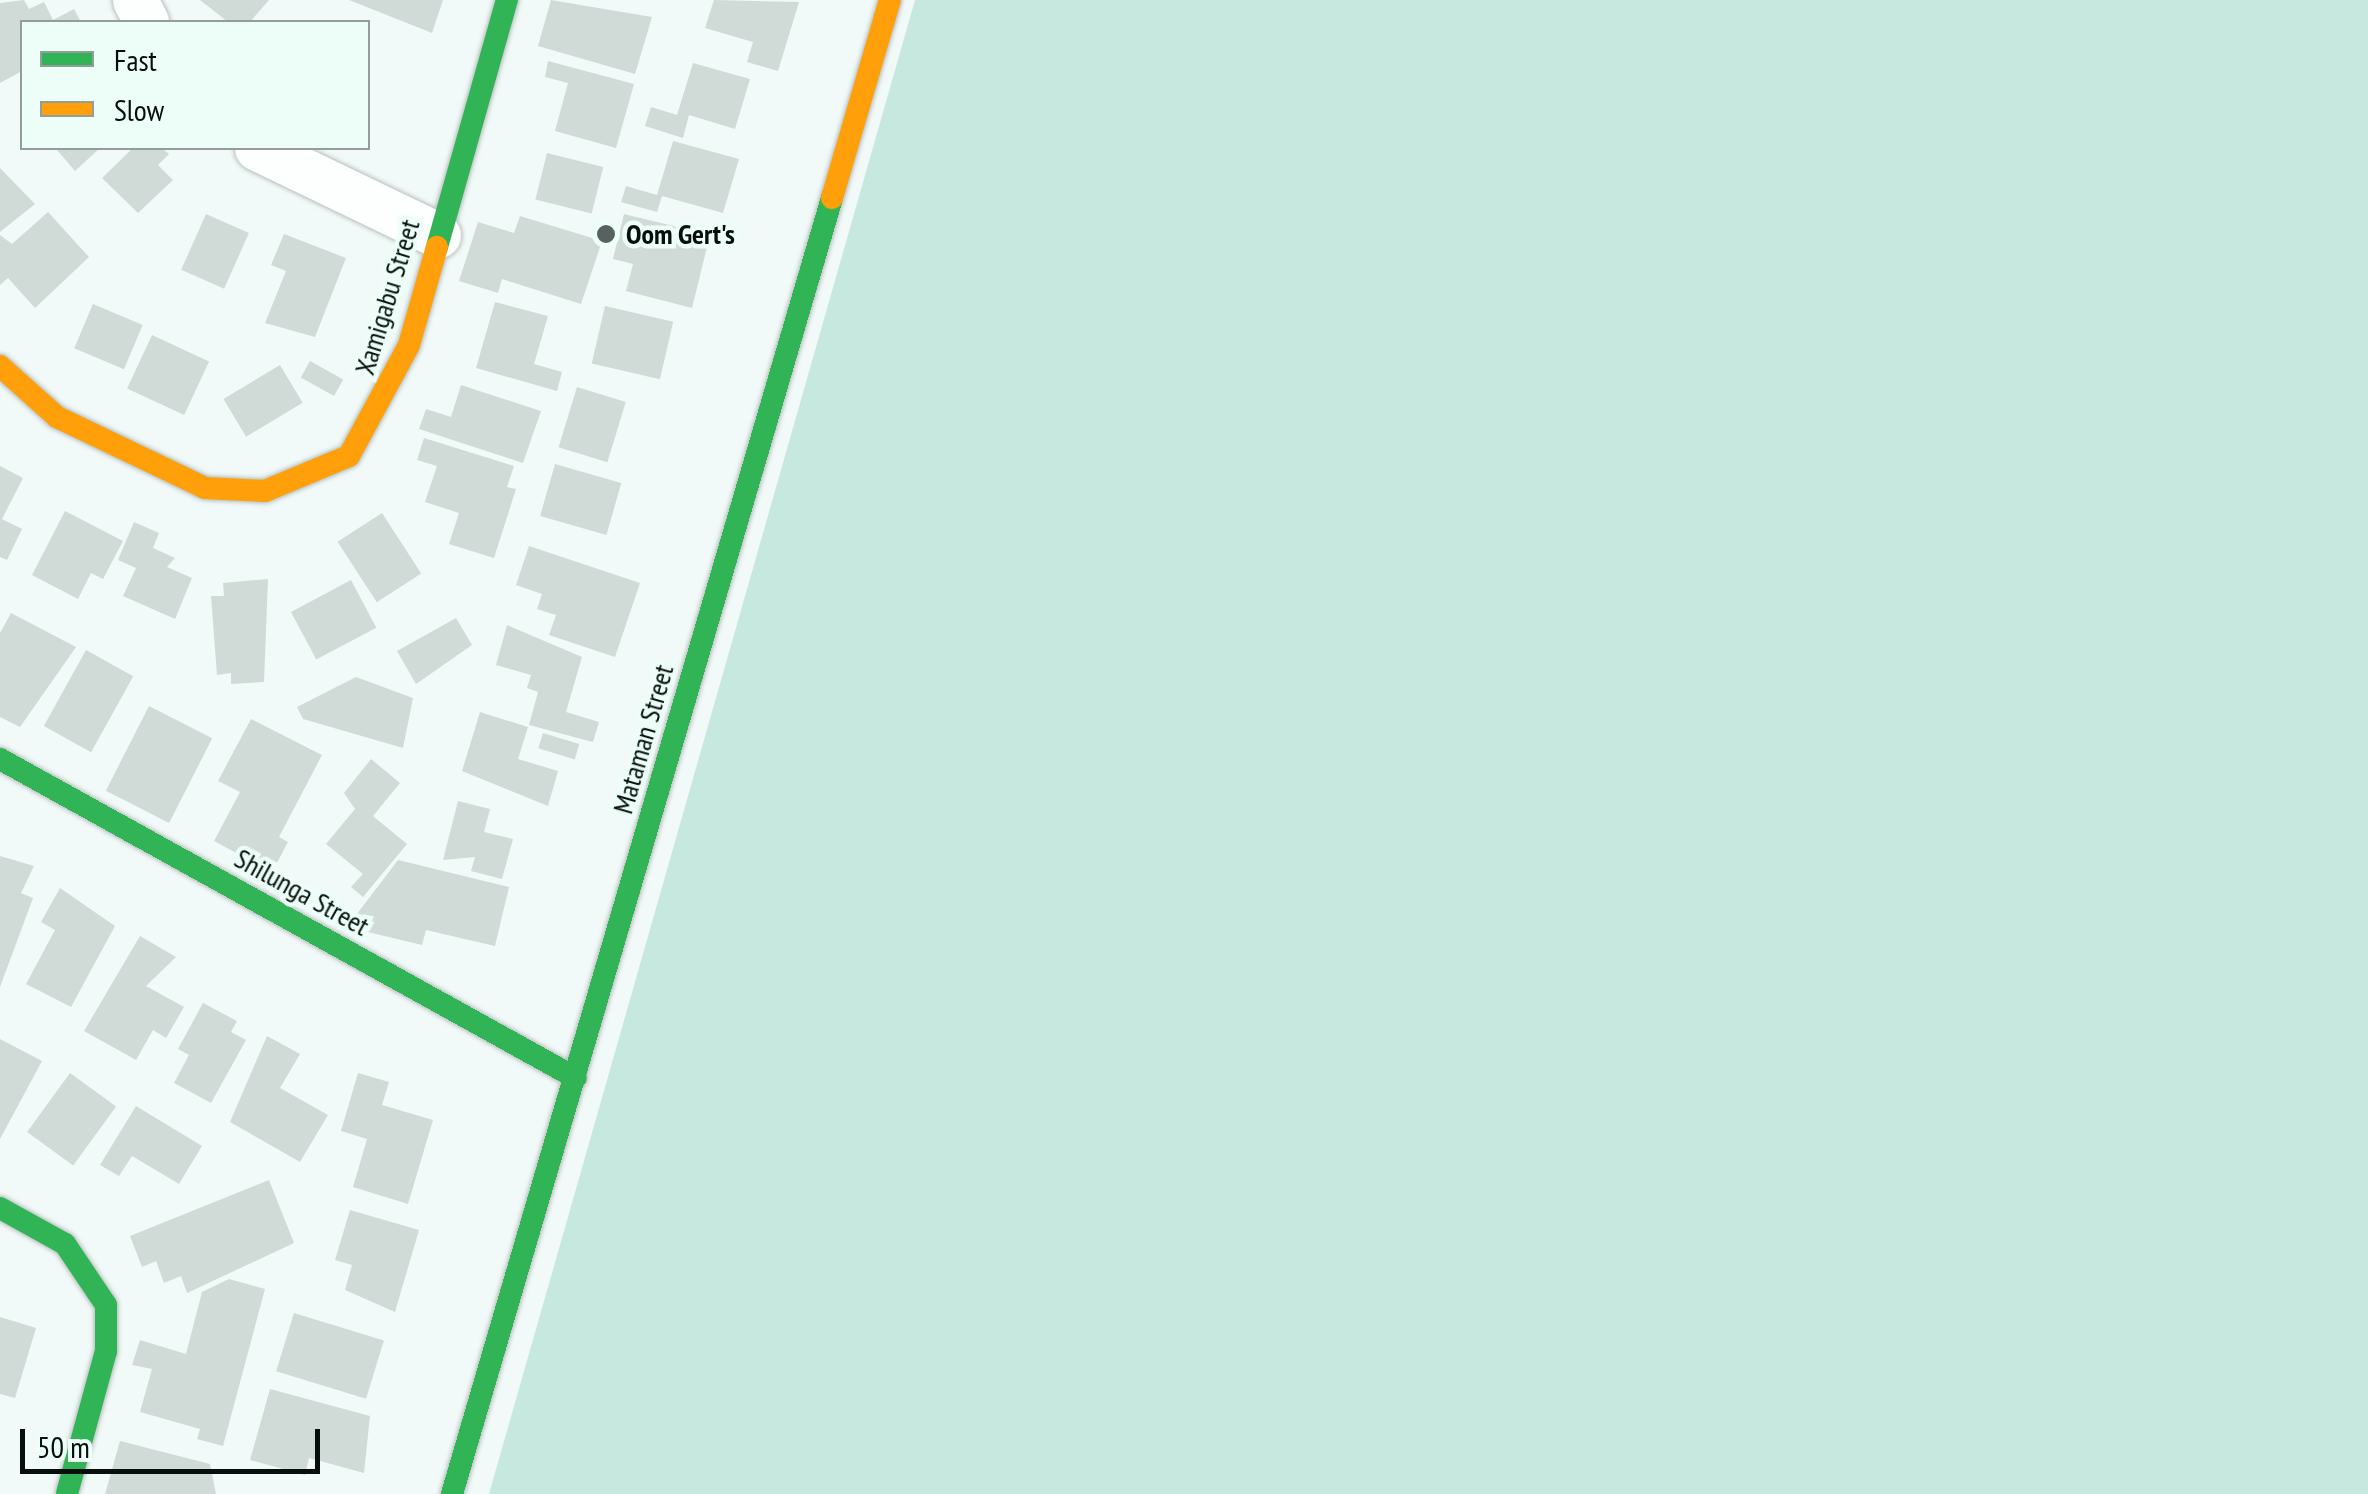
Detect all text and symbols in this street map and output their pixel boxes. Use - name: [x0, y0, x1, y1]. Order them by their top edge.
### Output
- legend: [20, 20, 370, 150]
- text: Fast: [114, 40, 157, 79]
- text: Slow: [114, 90, 164, 129]
- street label: Xamigabu Street: [347, 215, 427, 379]
- place label: Oom Gert's: [626, 217, 735, 251]
- marker: Oom Gert's: [595, 223, 617, 245]
- street label: Mataman Street: [606, 661, 680, 817]
- street label: Shilunga Street: [229, 841, 375, 943]
- scale bar: [25, 1409, 325, 1471]
- text: 50 m: [37, 1427, 90, 1466]

